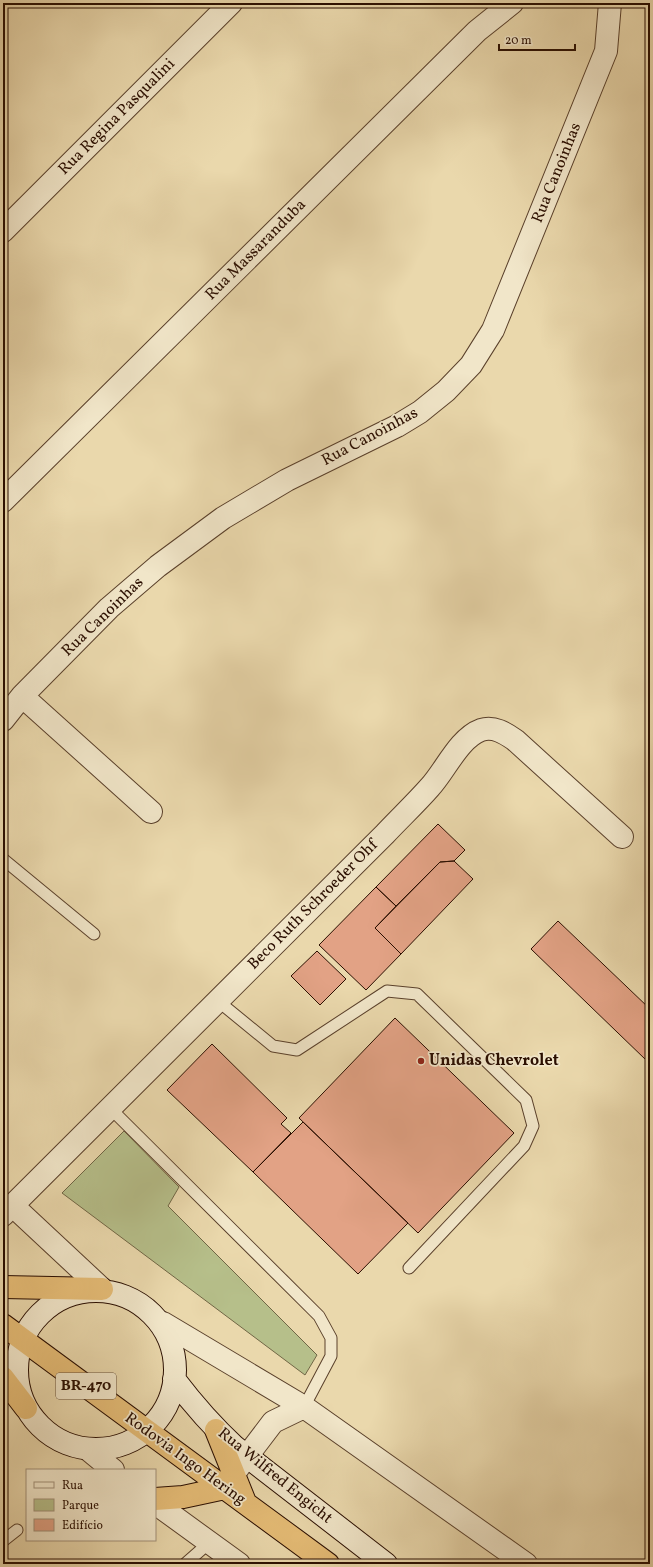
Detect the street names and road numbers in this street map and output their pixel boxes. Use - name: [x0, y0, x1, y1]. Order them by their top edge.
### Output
- street label: Rua Regina Pasqualini: [54, 54, 180, 180]
- street label: Rua Canoinhas: [527, 119, 587, 226]
- street label: Rua Massaranduba: [201, 195, 311, 305]
- street label: Rua Canoinhas: [318, 402, 422, 472]
- street label: Rua Canoinhas: [57, 572, 149, 662]
- street label: Beco Ruth Schroeder Ohf: [243, 834, 384, 975]
- road number: BR-470: [56, 1373, 116, 1399]
- street label: Rodovia Ingo Hering: [120, 1408, 250, 1510]
- street label: Rua Wilfred Engicht: [213, 1423, 337, 1529]

